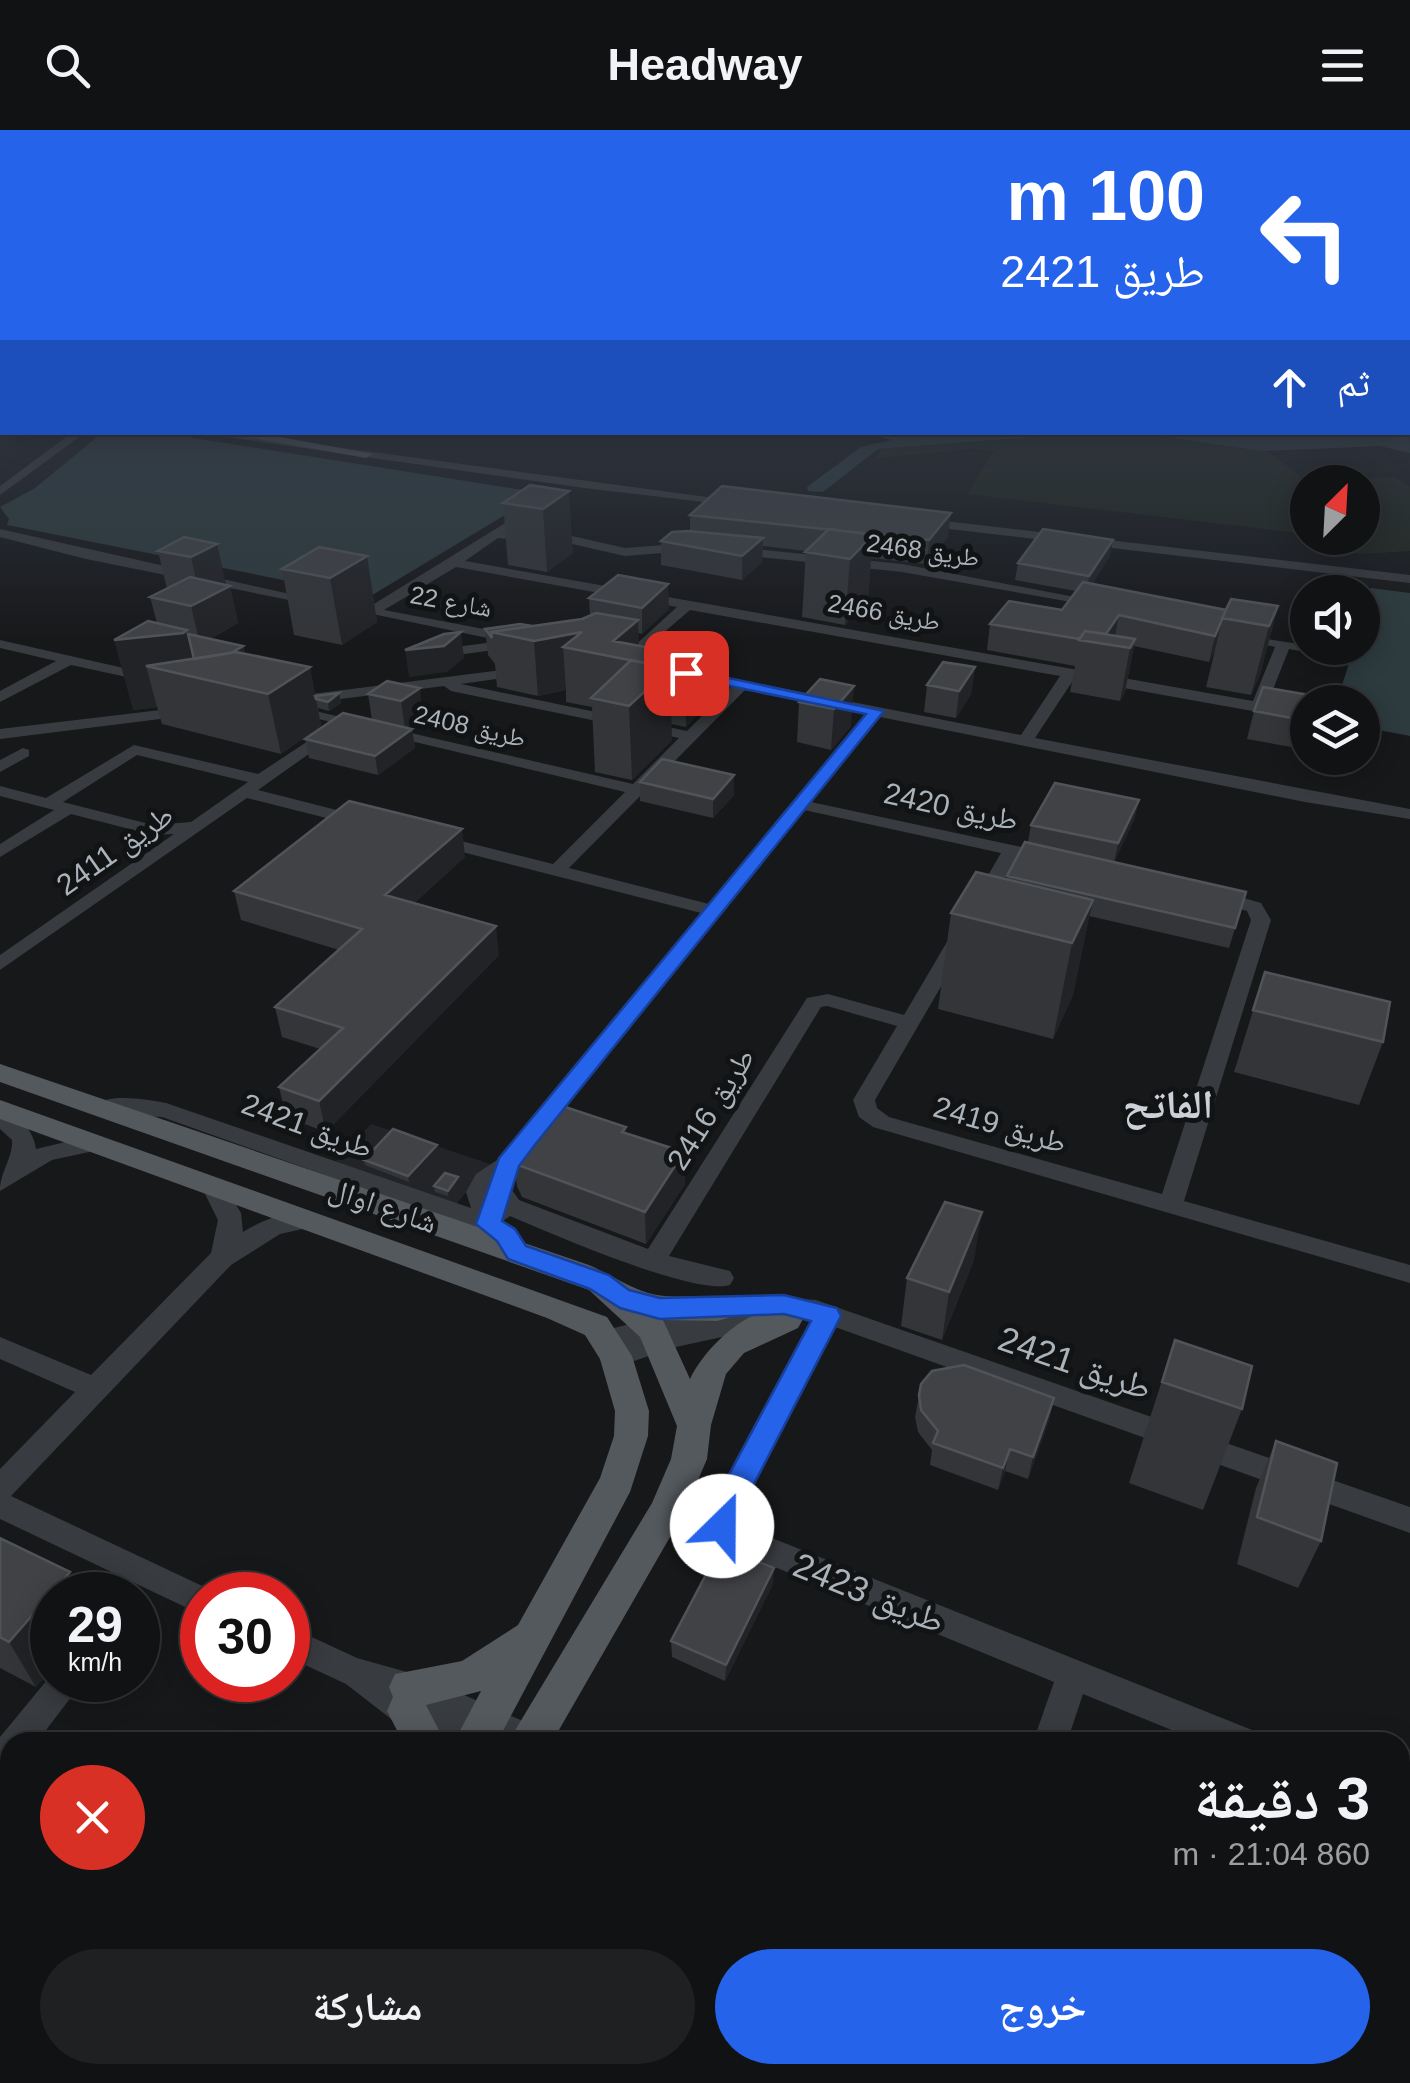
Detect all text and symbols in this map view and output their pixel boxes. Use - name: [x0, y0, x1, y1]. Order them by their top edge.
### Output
- icon: search: [40, 38, 95, 93]
- icon: menu: [1315, 38, 1370, 93]
- text: Headway: [607, 39, 803, 90]
- text: 100 m: [1007, 157, 1205, 235]
- icon: left: [1240, 170, 1370, 300]
- text: طريق 2421: [1000, 246, 1205, 297]
- icon: ahead: [1262, 360, 1317, 415]
- text: ثم: [1337, 362, 1370, 404]
- north arrow: [1290, 465, 1380, 555]
- map controls: [1290, 465, 1380, 775]
- street label: طريق 2468: [864, 528, 981, 574]
- button: sound: [1290, 575, 1380, 665]
- street label: شارع 22: [408, 580, 494, 624]
- street label: طريق 2466: [825, 588, 942, 638]
- pin: [644, 631, 729, 716]
- icon: arrive: [659, 646, 714, 701]
- button: layers: [1290, 685, 1380, 775]
- street label: طريق 2408: [411, 700, 529, 754]
- street label: طريق 2420: [880, 776, 1021, 839]
- street label: طريق 2411: [50, 798, 180, 903]
- street label: طريق 2416: [660, 1042, 762, 1176]
- district label: الفاتح: [1123, 1082, 1213, 1130]
- street label: طريق 2421: [237, 1087, 377, 1166]
- street label: طريق 2419: [929, 1090, 1070, 1161]
- street label: شارع اوال: [324, 1172, 441, 1242]
- street label: طريق 2421: [993, 1318, 1157, 1409]
- position arrow: [670, 1474, 774, 1578]
- street label: طريق 2423: [787, 1545, 950, 1642]
- speed limit sign: 30: [180, 1572, 310, 1702]
- text: 29: [67, 1597, 123, 1653]
- text: km/h: [68, 1648, 122, 1676]
- button: close: [40, 1765, 145, 1870]
- text: 3 دقيقة: [1194, 1765, 1370, 1832]
- text: 860 m · 21:04: [1173, 1836, 1370, 1872]
- button: مشاركة: [40, 1949, 695, 2064]
- button: خروج: [715, 1949, 1370, 2064]

